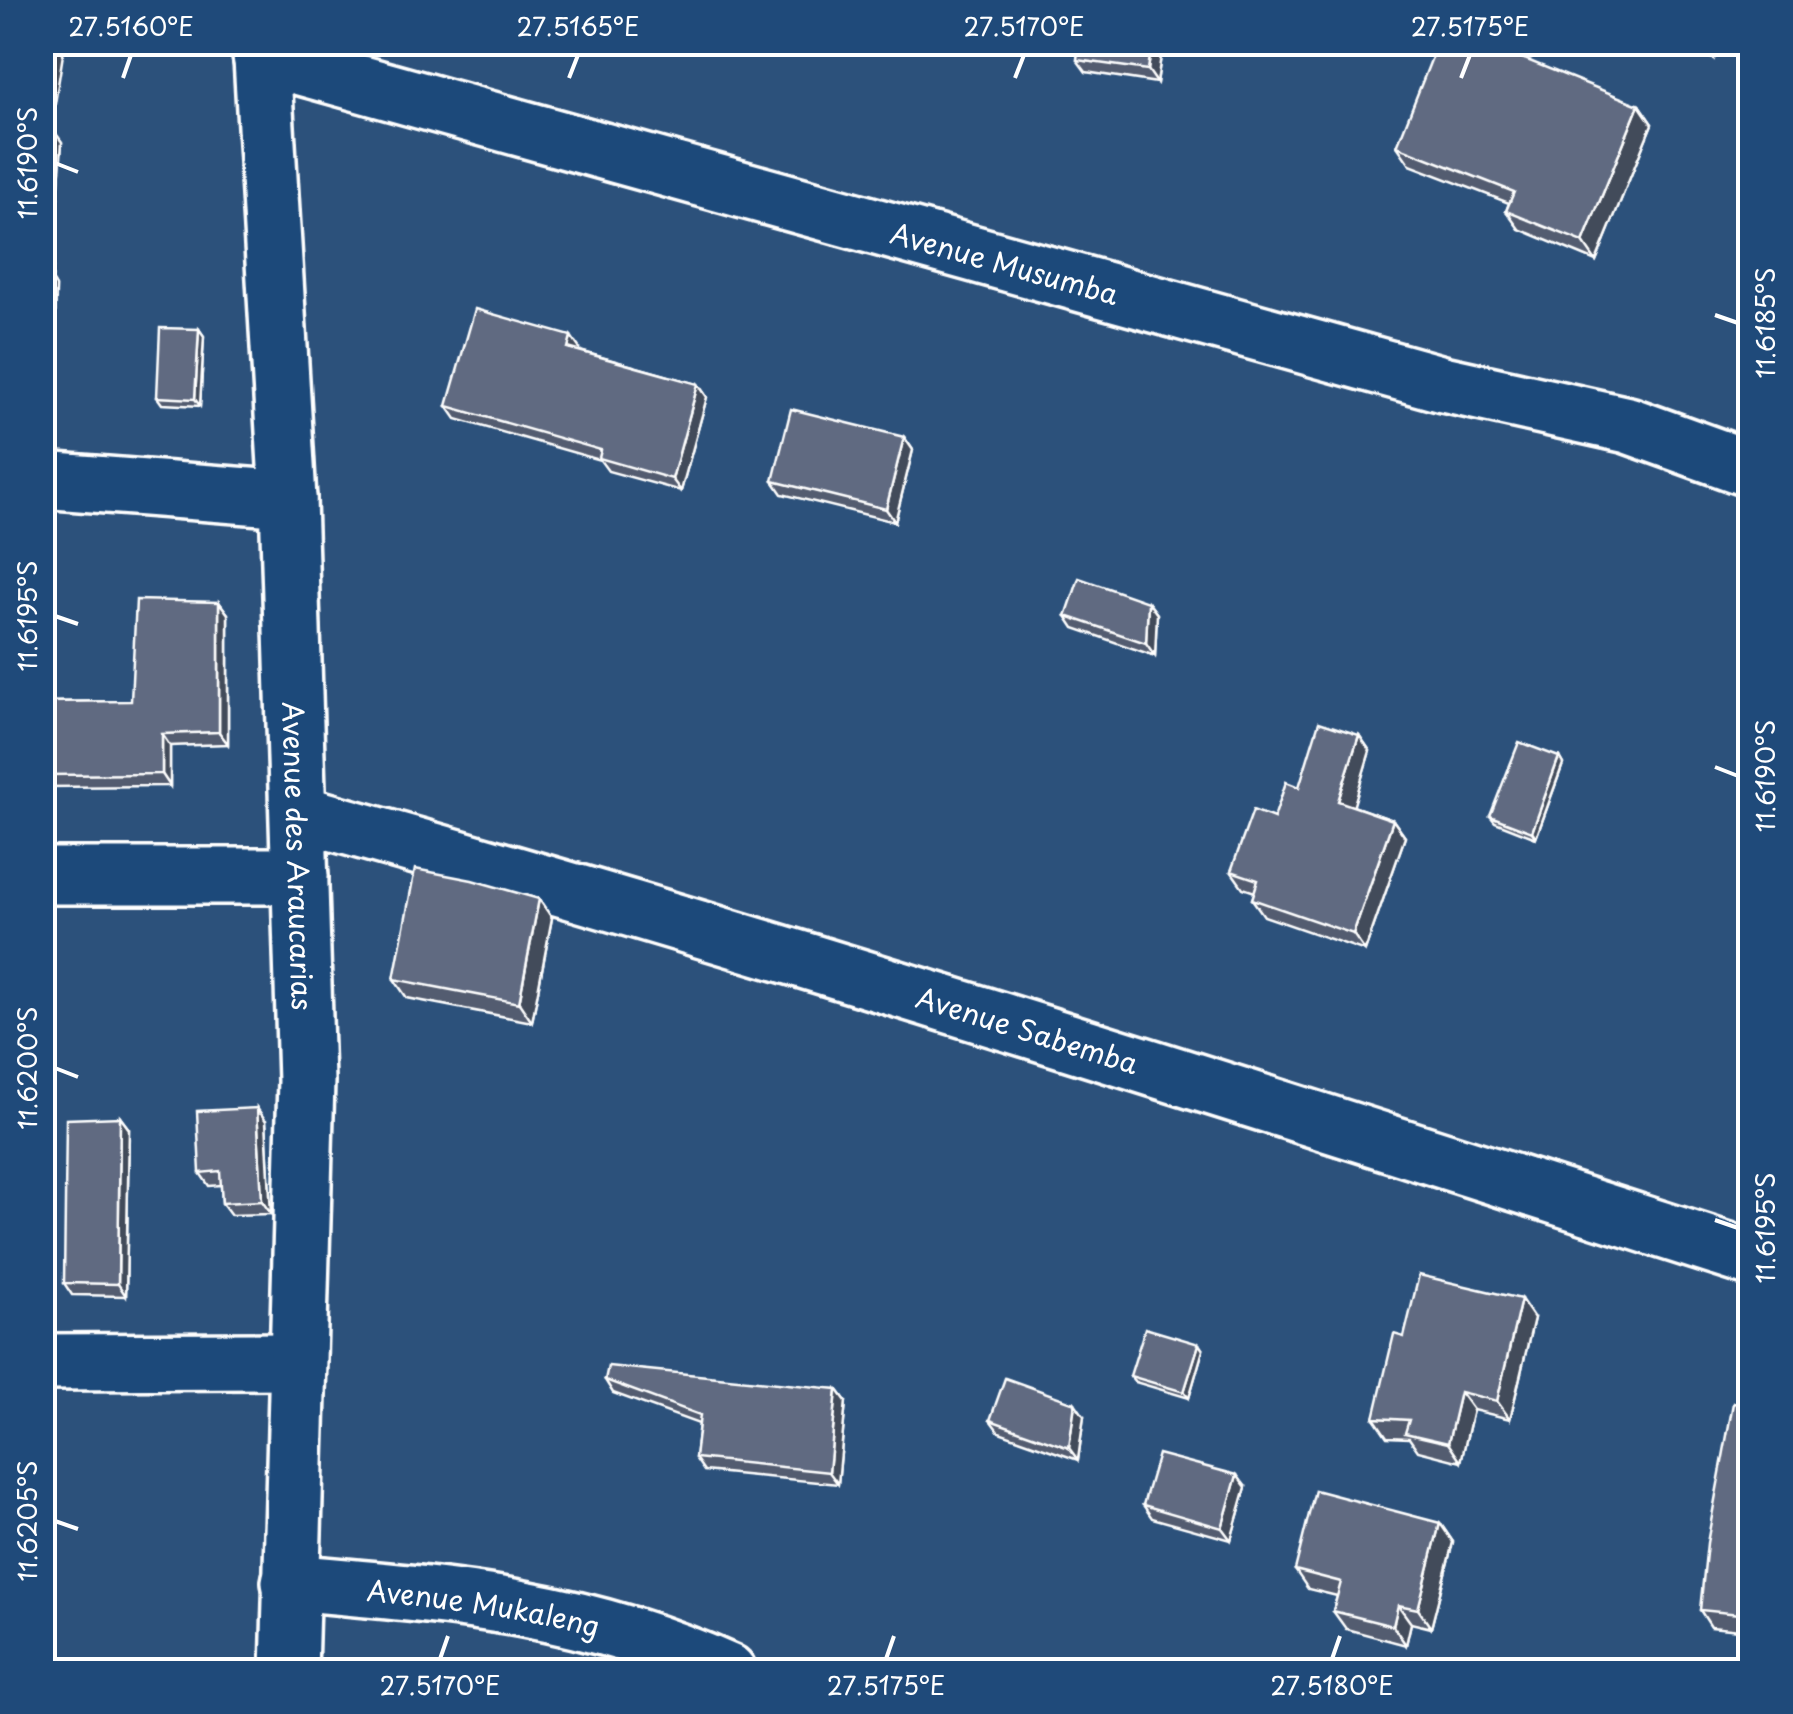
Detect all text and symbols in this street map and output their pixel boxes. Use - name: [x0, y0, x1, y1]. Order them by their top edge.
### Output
- text: 27.5160°E: [68, 7, 194, 45]
- text: 27.5165°E: [517, 7, 639, 45]
- text: 27.5170°E: [963, 7, 1085, 45]
- text: 27.5175°E: [1411, 7, 1529, 45]
- text: 11.6190°S: [8, 107, 46, 219]
- street label: Avenue Musumba: [886, 210, 1124, 315]
- text: 11.6185°S: [1746, 267, 1784, 379]
- text: 11.6195°S: [8, 560, 46, 672]
- street label: Avenue des Araucarias: [273, 701, 325, 1011]
- text: 11.6190°S: [1746, 720, 1784, 832]
- street label: Avenue Sabemba: [911, 974, 1145, 1084]
- text: 11.6200°S: [8, 1006, 46, 1130]
- text: 11.6195°S: [1746, 1172, 1784, 1284]
- text: 11.6205°S: [8, 1461, 46, 1581]
- street label: Avenue Mukaleng: [365, 1567, 605, 1647]
- text: 27.5170°E: [379, 1666, 501, 1704]
- text: 27.5175°E: [827, 1666, 945, 1704]
- text: 27.5180°E: [1270, 1666, 1394, 1704]

